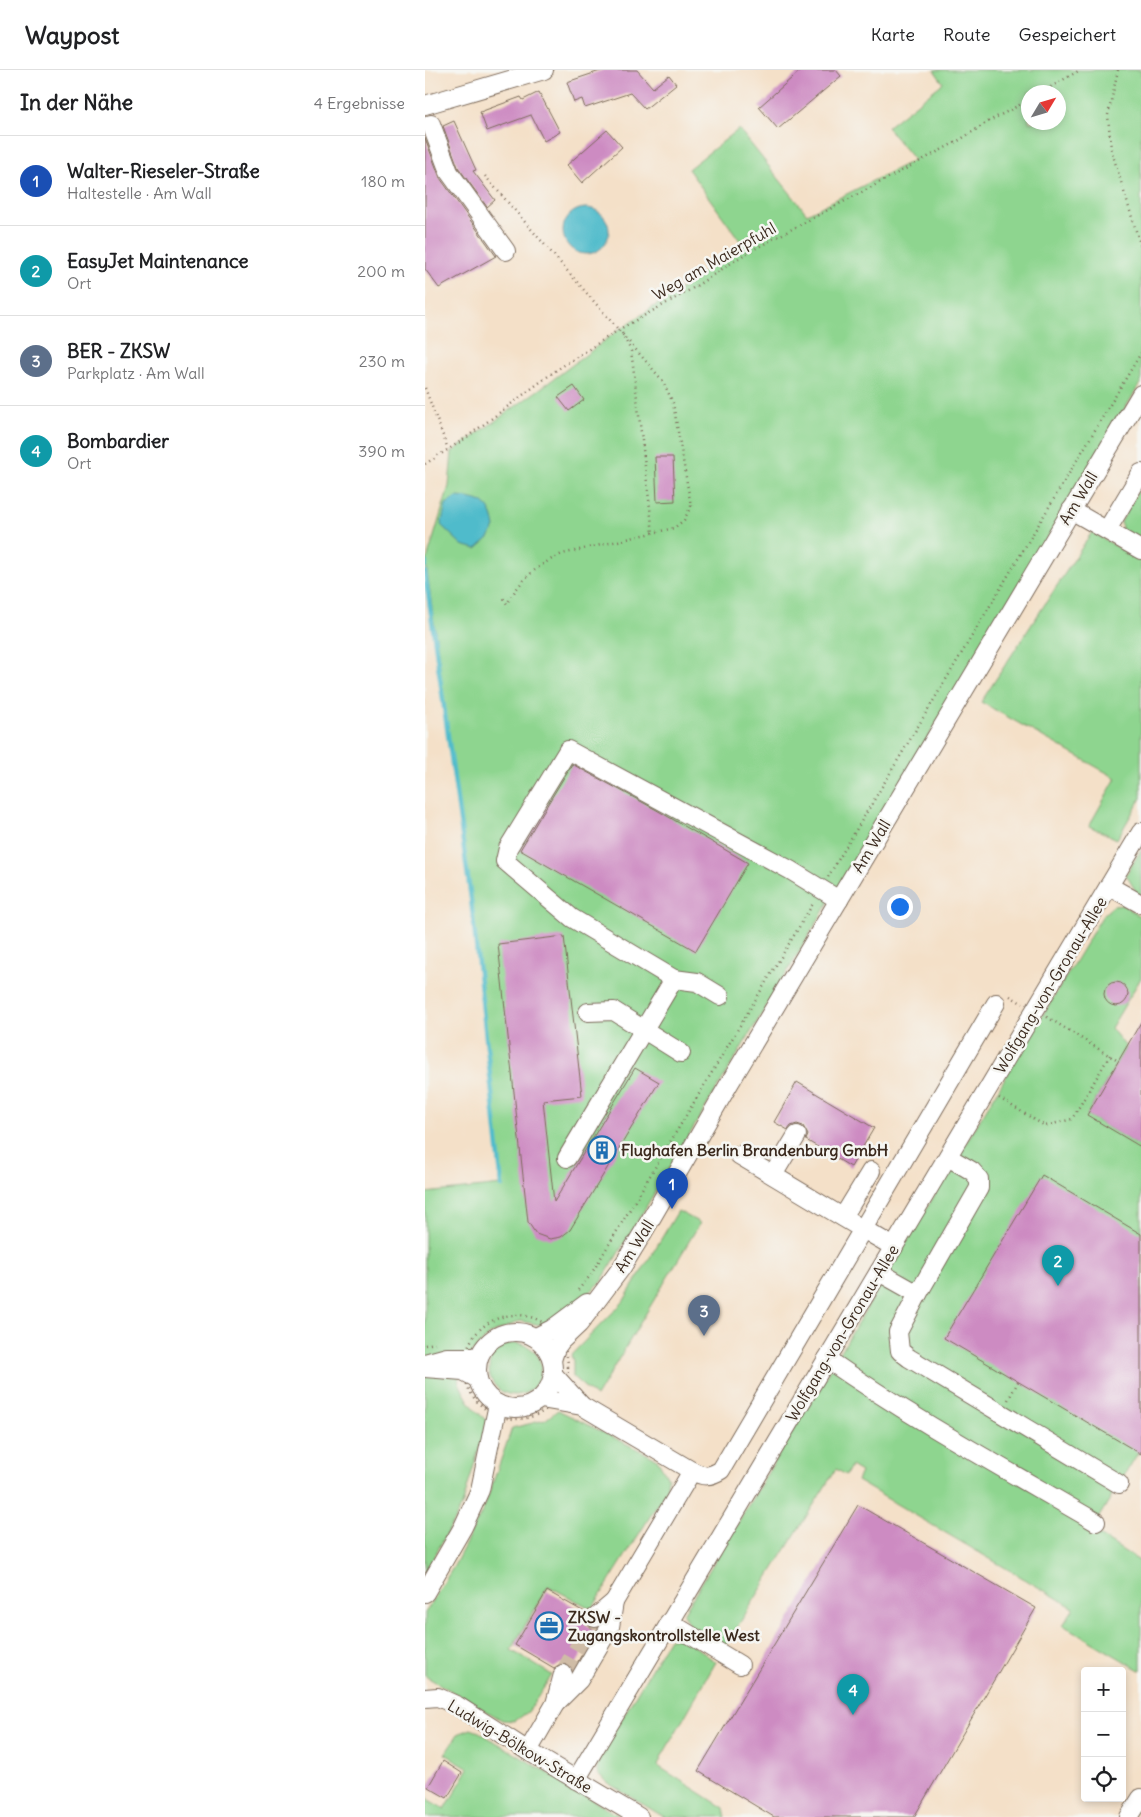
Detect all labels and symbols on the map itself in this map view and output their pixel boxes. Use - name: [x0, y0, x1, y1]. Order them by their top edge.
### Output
- north arrow: [1021, 85, 1066, 130]
- street label: Weg am Maierpfuhl: [649, 217, 779, 305]
- street label: Am Wall: [1054, 468, 1102, 528]
- street label: Am Wall: [847, 816, 895, 876]
- street label: Wolfgang-von-Gronau-Allee: [989, 893, 1111, 1077]
- your location: [887, 894, 913, 920]
- building icon: Flughafen Berlin Brandenburg GmbH: [587, 1135, 617, 1165]
- place label: Flughafen Berlin Brandenburg GmbH: [621, 1140, 889, 1161]
- pin: 1: [656, 1168, 688, 1209]
- street label: Am Wall: [610, 1216, 658, 1276]
- street label: Wolfgang-von-Gronau-Allee: [781, 1241, 903, 1425]
- pin: 2: [1042, 1245, 1074, 1286]
- pin: 3: [688, 1295, 720, 1336]
- place label: ZKSW - Zugangskontrollstelle West: [568, 1607, 760, 1646]
- office icon: ZKSW - Zugangskontrollstelle West: [534, 1611, 564, 1641]
- pin: 4: [837, 1674, 869, 1715]
- street label: Ludwig-Bölkow-Straße: [444, 1695, 596, 1797]

